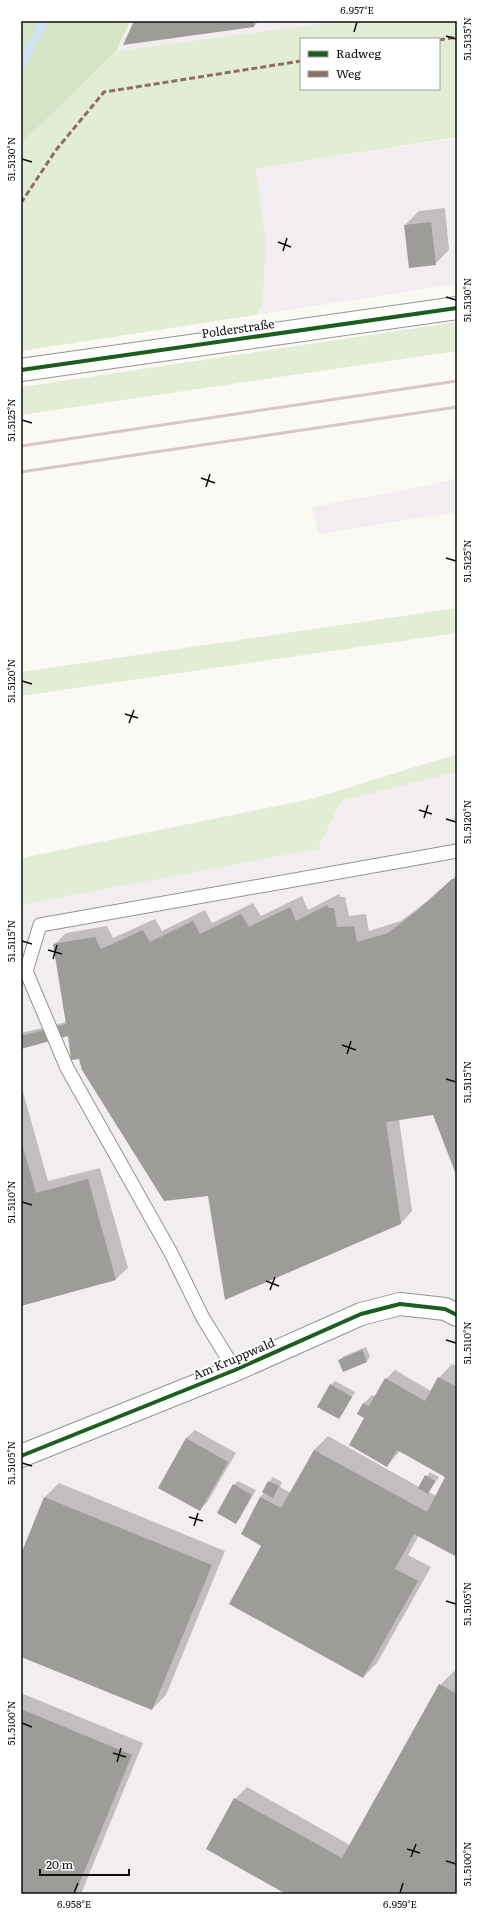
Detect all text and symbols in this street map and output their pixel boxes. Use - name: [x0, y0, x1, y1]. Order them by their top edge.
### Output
- text: 6.957°E: [340, 2, 374, 17]
- text: 51.5135°N: [459, 17, 474, 61]
- legend: [300, 38, 440, 90]
- text: Radweg: [336, 44, 381, 62]
- text: Weg: [336, 64, 361, 82]
- text: 51.5130°N: [3, 137, 18, 181]
- text: 51.5130°N: [459, 278, 474, 322]
- street label: Polderstraße: [200, 314, 275, 342]
- text: 51.5125°N: [3, 398, 18, 442]
- text: 51.5125°N: [459, 539, 474, 583]
- text: 51.5120°N: [3, 659, 18, 703]
- text: 51.5120°N: [459, 800, 474, 844]
- text: 51.5115°N: [3, 920, 18, 962]
- text: 51.5115°N: [459, 1061, 474, 1103]
- text: 51.5110°N: [3, 1180, 18, 1224]
- text: 51.5110°N: [459, 1321, 474, 1365]
- street label: Am Kruppwald: [190, 1332, 278, 1383]
- text: 51.5105°N: [3, 1441, 18, 1485]
- text: 51.5105°N: [459, 1582, 474, 1626]
- text: 51.5100°N: [3, 1701, 18, 1745]
- text: 51.5100°N: [459, 1842, 474, 1886]
- scale bar: [40, 1851, 129, 1877]
- text: 20 m: [46, 1855, 73, 1873]
- text: 6.958°E: [57, 1896, 91, 1911]
- text: 6.959°E: [383, 1896, 417, 1911]

